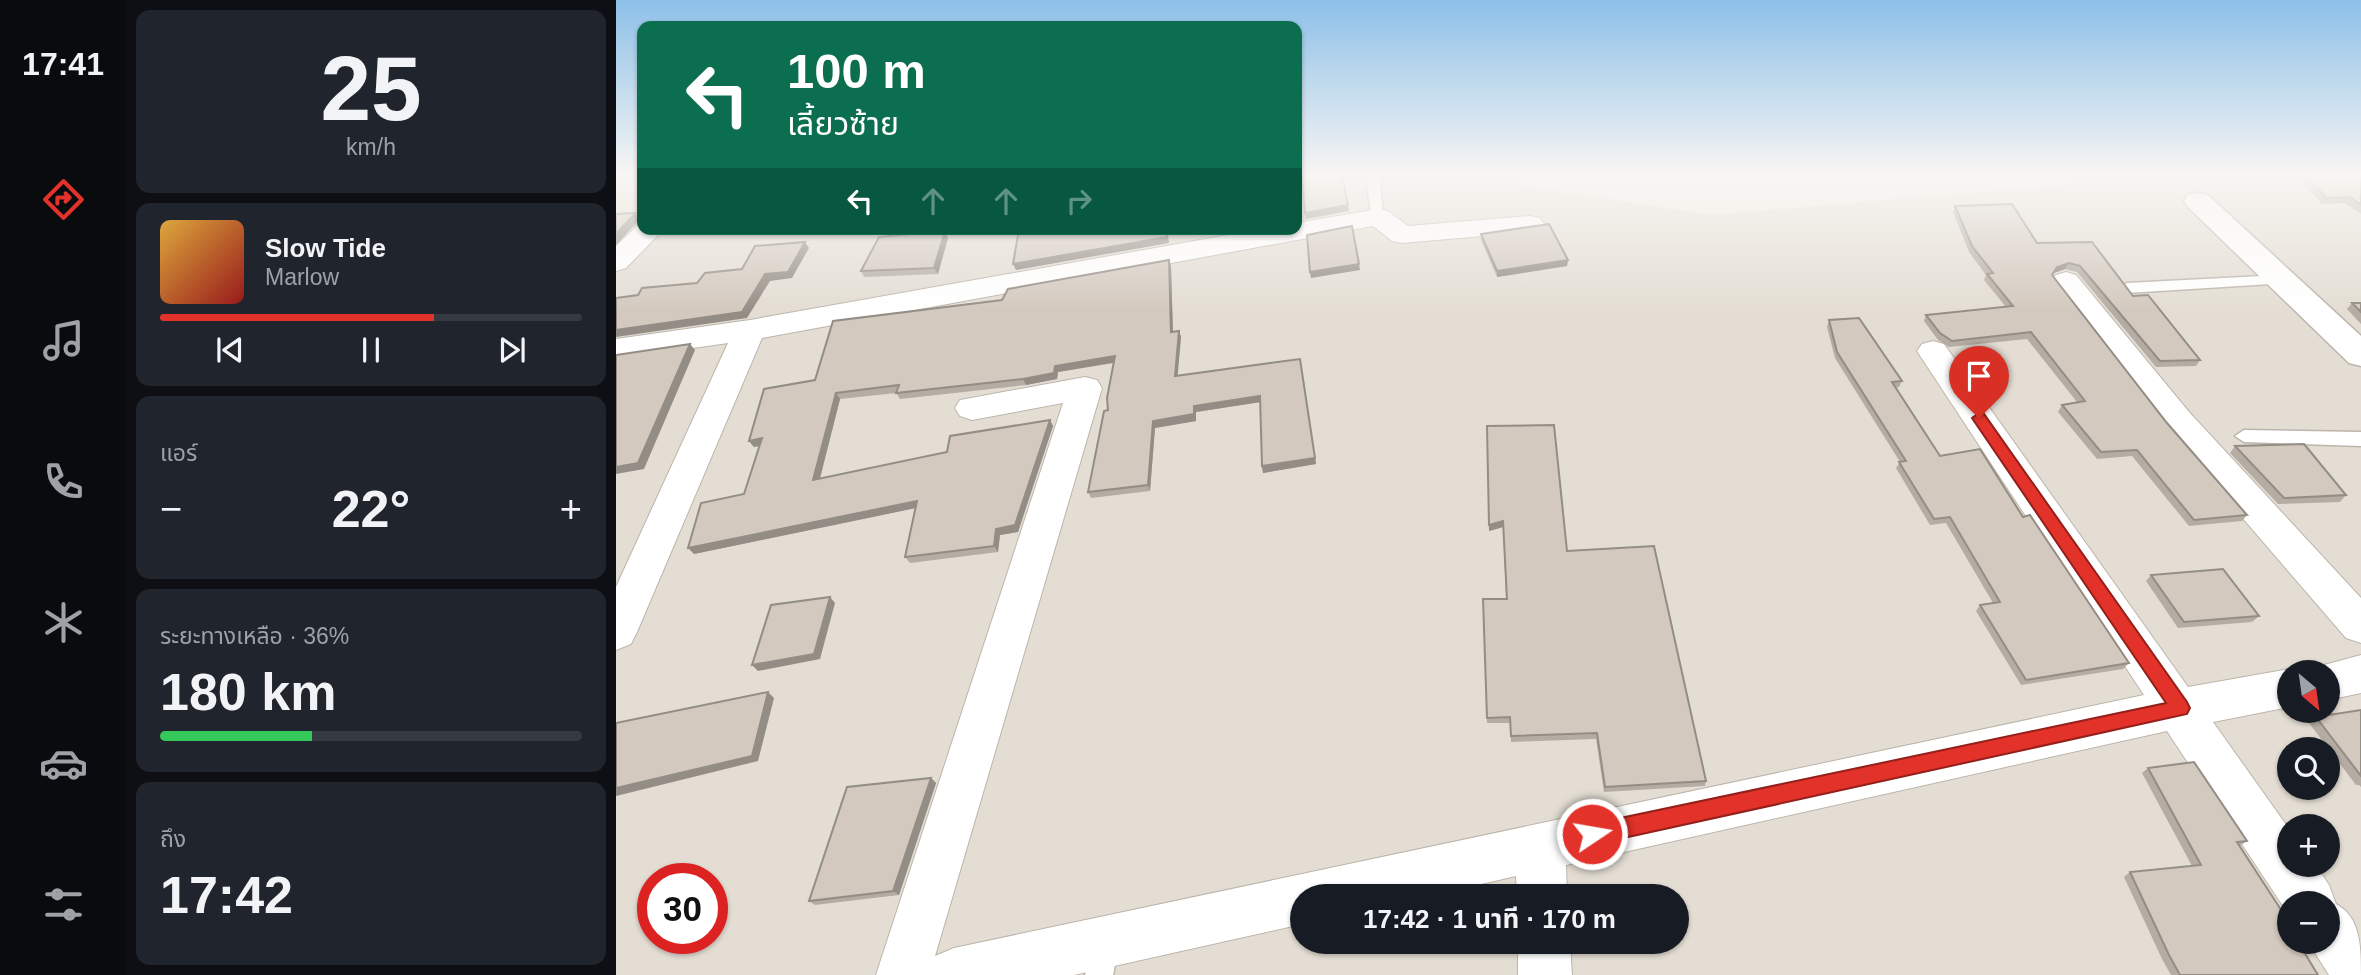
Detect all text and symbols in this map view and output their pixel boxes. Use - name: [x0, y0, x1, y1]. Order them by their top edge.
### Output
- text: 25: [320, 38, 422, 139]
- text: 100 m: [787, 44, 926, 98]
- text: 17:41: [22, 46, 104, 82]
- icon: left: [672, 49, 763, 140]
- text: เลี้ยวซ้าย: [787, 106, 899, 142]
- text: km/h: [346, 134, 396, 160]
- icon: directions: [39, 175, 88, 224]
- icon: left: [841, 182, 879, 220]
- icon: ahead: [914, 182, 952, 220]
- icon: ahead: [987, 182, 1025, 220]
- icon: right: [1060, 182, 1098, 220]
- text: Slow Tide: [265, 233, 386, 263]
- text: Marlow: [265, 264, 339, 290]
- icon: music: [39, 316, 88, 365]
- icon: previous: [211, 331, 249, 369]
- icon: pause: [352, 331, 390, 369]
- icon: next: [493, 331, 531, 369]
- pin: [1949, 346, 2009, 418]
- icon: arrive: [1960, 357, 1998, 395]
- text: แอร์: [160, 440, 197, 466]
- icon: phone: [39, 457, 88, 506]
- text: 22°: [332, 480, 410, 538]
- text: −: [160, 488, 182, 530]
- text: +: [560, 488, 582, 530]
- icon: climate: [39, 598, 88, 647]
- text: ระยะทางเหลือ · 36%: [160, 623, 349, 649]
- north arrow: [2277, 660, 2340, 723]
- map controls: [2277, 660, 2340, 954]
- text: 180 km: [160, 663, 336, 721]
- button: search: [2277, 737, 2340, 800]
- icon: car: [39, 739, 88, 788]
- position arrow: [1555, 797, 1629, 871]
- button: +: [2277, 814, 2340, 877]
- text: ถึง: [160, 826, 186, 852]
- speed limit sign: 30: [637, 863, 728, 954]
- text: 17:42: [160, 866, 293, 924]
- icon: filters: [39, 880, 88, 929]
- button: −: [2277, 891, 2340, 954]
- text: 17:42 · 1 นาที · 170 m: [1363, 904, 1616, 934]

